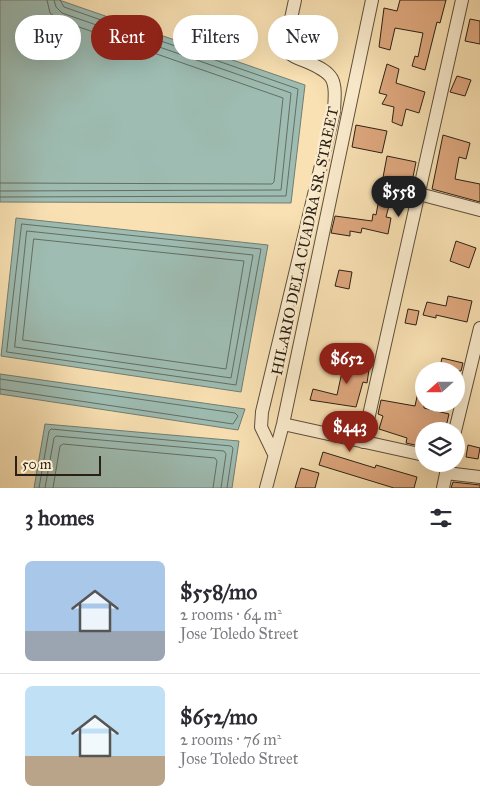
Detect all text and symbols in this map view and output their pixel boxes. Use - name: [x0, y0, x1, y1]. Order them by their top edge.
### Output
- chip: Buy: [15, 15, 81, 60]
- chip: Rent: [91, 15, 163, 60]
- chip: Filters: [173, 15, 258, 60]
- chip: New: [268, 15, 338, 60]
- street label: HILARIO DELA CUADRA SR. STREET: [268, 105, 342, 377]
- pin: $558: [369, 176, 429, 218]
- text: $558: [383, 182, 415, 201]
- pin: $652: [317, 342, 377, 385]
- text: $652: [330, 349, 364, 368]
- north arrow: [415, 362, 465, 412]
- map controls: [415, 362, 465, 472]
- pin: $443: [320, 410, 380, 453]
- text: $443: [333, 417, 367, 436]
- button: layers: [415, 422, 465, 472]
- scale bar: [15, 453, 101, 476]
- text: 50 m: [22, 456, 51, 473]
- icon: filters: [427, 504, 455, 532]
- text: 3 homes: [25, 505, 94, 531]
- text: $558/mo: [180, 579, 257, 605]
- icon: home: [65, 581, 125, 641]
- text: 2 rooms · 64 m²: [180, 605, 282, 624]
- text: Jose Toledo Street: [180, 624, 298, 643]
- text: $652/mo: [180, 704, 257, 730]
- icon: home: [65, 706, 125, 766]
- text: 2 rooms · 76 m²: [180, 730, 281, 749]
- text: Jose Toledo Street: [180, 749, 298, 768]

